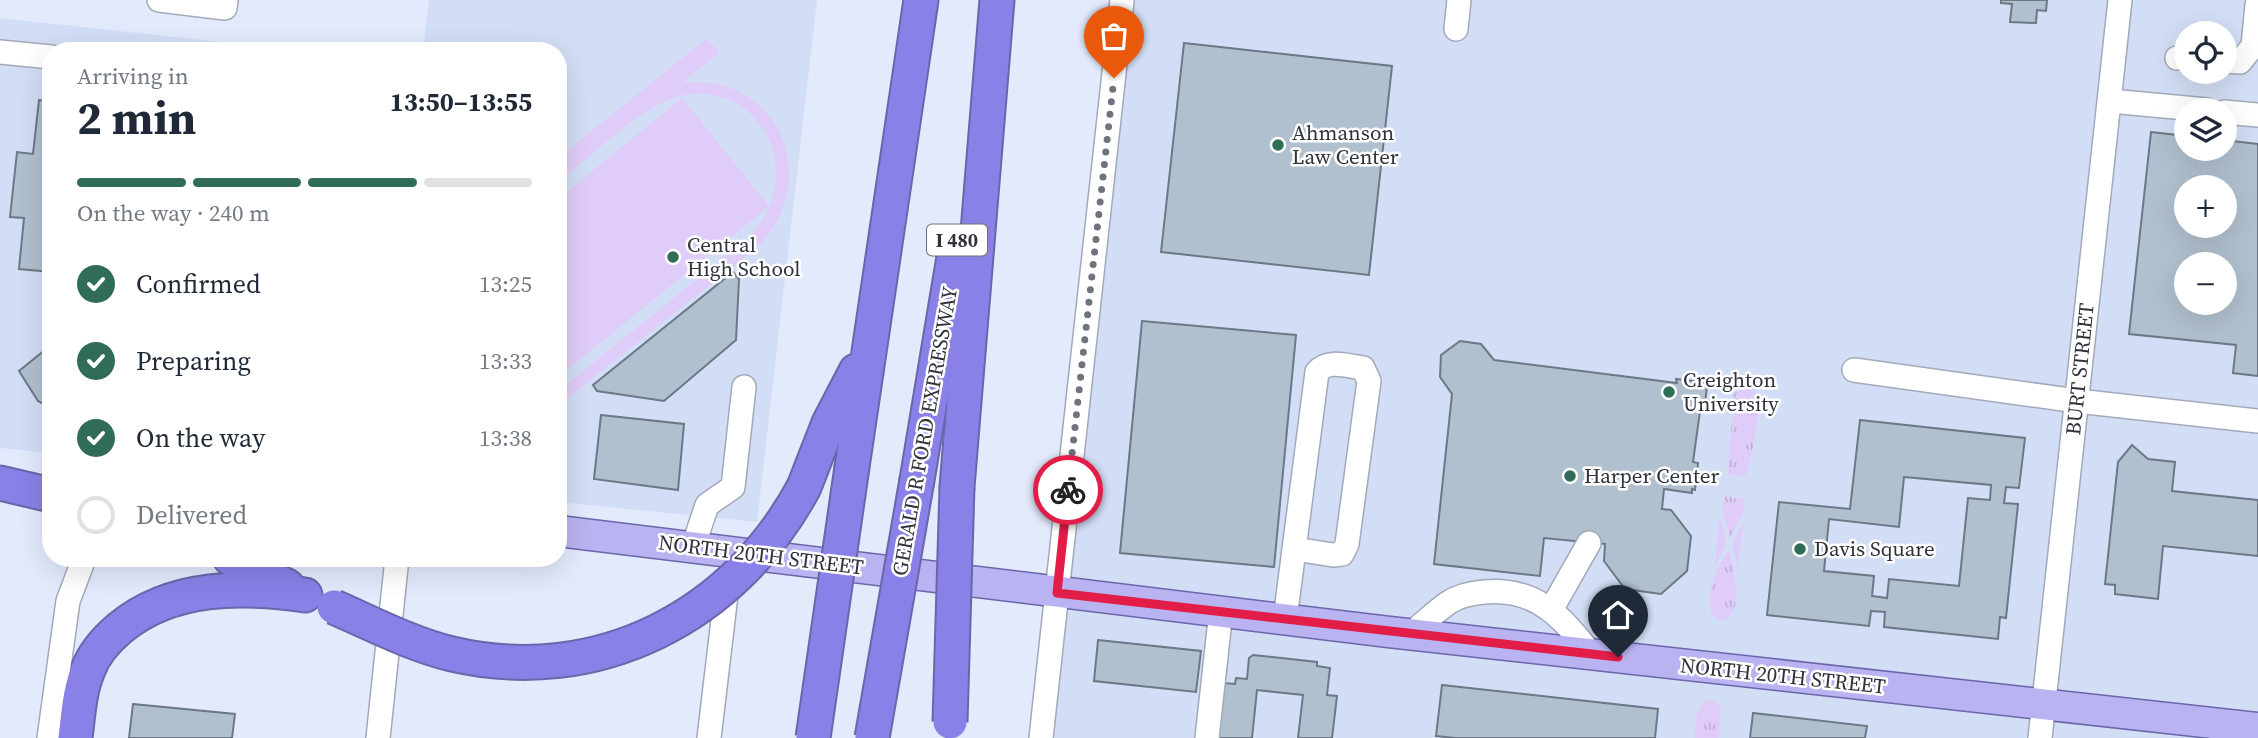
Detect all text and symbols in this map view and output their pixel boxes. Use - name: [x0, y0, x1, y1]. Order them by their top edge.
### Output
- pin: [1084, 6, 1144, 78]
- icon: bag: [1095, 17, 1133, 55]
- map controls: [2174, 21, 2237, 315]
- button: locate: [2174, 21, 2237, 84]
- text: Arriving in: [77, 60, 189, 92]
- text: 13:50–13:55: [390, 84, 532, 120]
- text: 2 min: [77, 86, 196, 149]
- button: layers: [2174, 98, 2237, 161]
- place label: Ahmanson Law Center: [1292, 118, 1399, 171]
- marker: Ahmanson Law Center: [1270, 137, 1286, 153]
- button: +: [2174, 175, 2237, 238]
- text: On the way · 240 m: [77, 197, 270, 229]
- road number: I 480: [927, 224, 987, 256]
- place label: Central High School: [687, 230, 800, 283]
- marker: Central High School: [665, 249, 681, 265]
- button: −: [2174, 252, 2237, 315]
- icon: check: [77, 265, 115, 303]
- text: Confirmed: [136, 266, 261, 302]
- text: 13:25: [479, 268, 532, 300]
- street label: GERALD R FORD EXPRESSWAY: [885, 283, 964, 578]
- street label: BURT STREET: [2058, 301, 2101, 436]
- icon: check: [77, 342, 115, 380]
- text: Preparing: [136, 343, 251, 379]
- text: 13:33: [479, 345, 532, 377]
- place label: Creighton University: [1683, 365, 1779, 418]
- marker: Creighton University: [1661, 384, 1677, 400]
- icon: check: [77, 419, 115, 457]
- text: On the way: [136, 420, 265, 456]
- text: 13:38: [479, 422, 532, 454]
- courier: [1033, 455, 1103, 525]
- place label: Harper Center: [1584, 461, 1719, 490]
- marker: Harper Center: [1562, 468, 1578, 484]
- icon: bike: [1049, 471, 1087, 509]
- text: Delivered: [136, 497, 247, 533]
- street label: NORTH 20TH STREET: [657, 528, 866, 582]
- place label: Davis Square: [1814, 534, 1935, 563]
- marker: Davis Square: [1792, 541, 1808, 557]
- pin: [1588, 585, 1648, 657]
- icon: home: [1599, 596, 1637, 634]
- street label: NORTH 20TH STREET: [1679, 650, 1888, 701]

